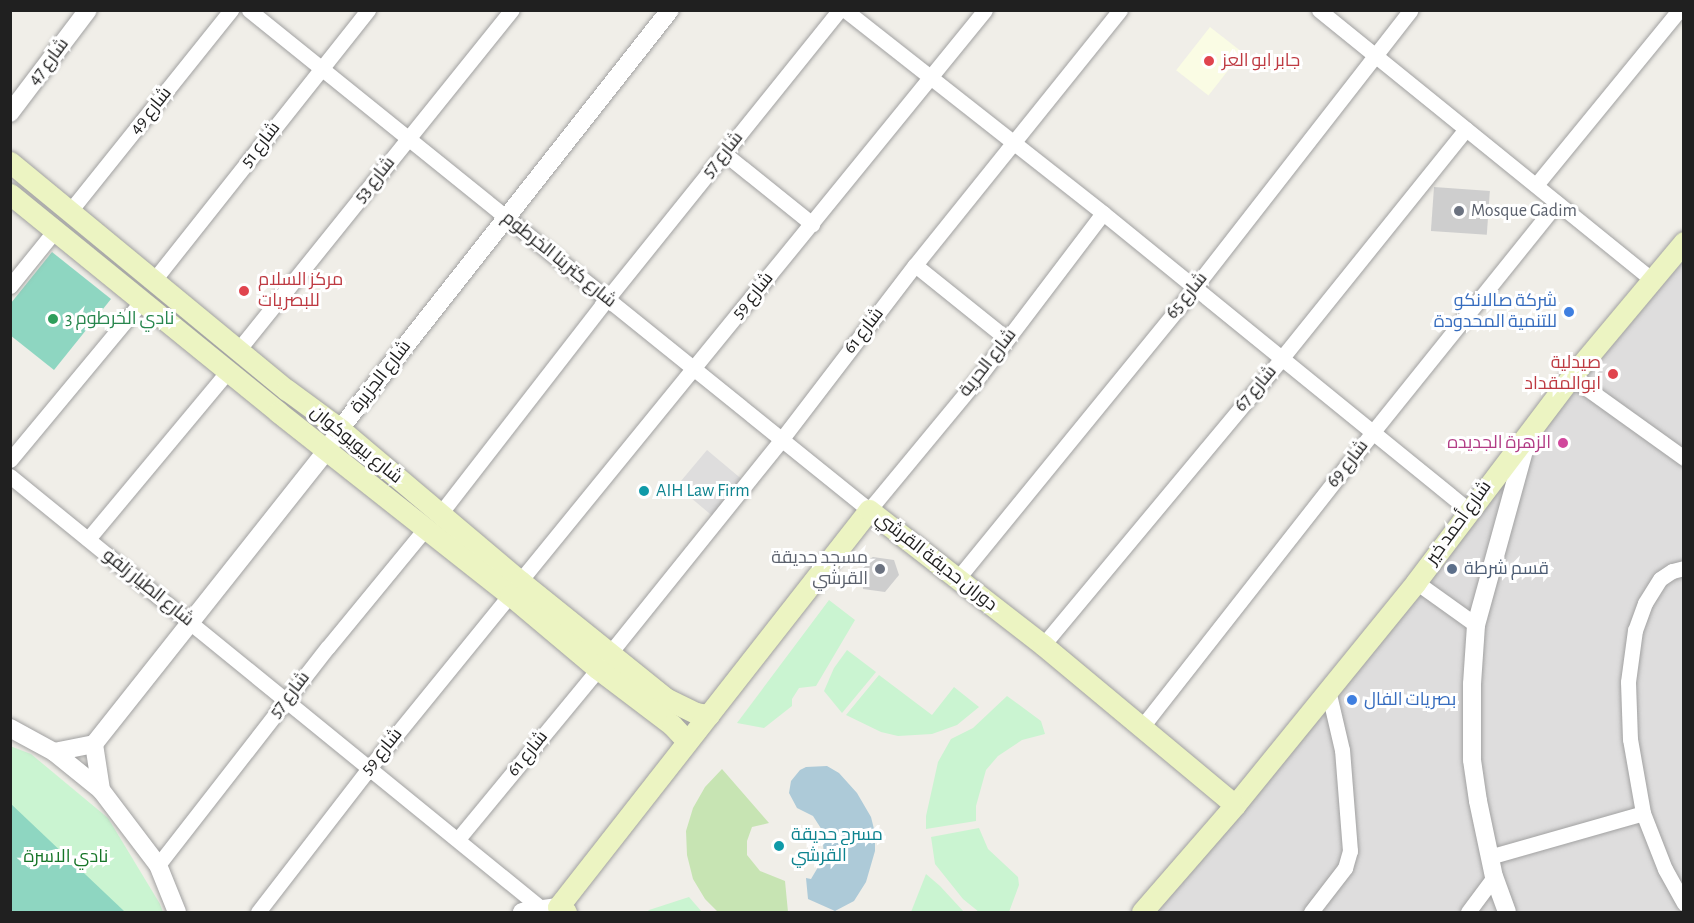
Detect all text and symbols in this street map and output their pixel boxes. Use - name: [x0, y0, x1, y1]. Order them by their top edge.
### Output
- street label: شارع 47: [24, 34, 74, 90]
- place label: جابر ابو العز: [1222, 50, 1300, 72]
- marker: جابر ابو العز: [1200, 52, 1218, 70]
- street label: شارع 49: [125, 83, 177, 139]
- street label: شارع 51: [237, 118, 285, 172]
- street label: شارع 57: [698, 128, 748, 182]
- street label: شارع 53: [350, 153, 400, 207]
- place label: Mosque Gadim: [1471, 200, 1577, 222]
- marker: Mosque Gadim: [1452, 204, 1466, 218]
- street label: شارع كترينا الخرطوم: [498, 207, 620, 313]
- street label: شارع 59: [728, 268, 778, 324]
- street label: شارع 65: [1162, 268, 1212, 324]
- place label: مركز السلام للبصريات: [258, 270, 343, 312]
- marker: مركز السلام للبصريات: [235, 282, 253, 300]
- place label: شركة صالانكو للتنمية المحدودة: [1434, 291, 1557, 334]
- street label: شارع 61: [839, 304, 889, 358]
- marker: شركة صالانكو للتنمية المحدودة: [1562, 305, 1576, 319]
- place label: نادي الخرطوم 3: [65, 308, 174, 330]
- marker: نادي الخرطوم 3: [46, 312, 60, 326]
- street label: شارع الحرية: [955, 325, 1021, 401]
- street label: شارع الجزيرة: [346, 336, 416, 418]
- place label: صيدلية ابوالمقداد: [1524, 353, 1601, 395]
- street label: شارع 67: [1230, 361, 1282, 417]
- marker: صيدلية ابوالمقداد: [1606, 367, 1620, 381]
- street label: شارع بيويوكوان: [306, 401, 406, 489]
- place label: الزهرة الجديده: [1447, 432, 1551, 454]
- street label: شارع 69: [1323, 436, 1373, 492]
- marker: الزهرة الجديده: [1556, 436, 1570, 450]
- street label: شارع أحمد خير: [1421, 477, 1497, 569]
- place label: AIH Law Firm: [656, 480, 750, 502]
- marker: AIH Law Firm: [637, 484, 651, 498]
- street label: دوران حديقة القرشي: [871, 508, 1001, 616]
- street label: شارع الطيار زلفو: [98, 545, 198, 631]
- place label: مسجد حديقة القرشي: [771, 548, 868, 590]
- place label: قسم شرطة: [1464, 558, 1549, 580]
- marker: مسجد حديقة القرشي: [873, 562, 887, 576]
- marker: قسم شرطة: [1445, 562, 1459, 576]
- street label: شارع 57: [265, 668, 315, 722]
- place label: بصريات الفال: [1364, 689, 1456, 711]
- marker: بصريات الفال: [1345, 693, 1359, 707]
- street label: شارع 59: [357, 724, 407, 780]
- street label: شارع 61: [503, 727, 553, 781]
- place label: مسرح حديقة القرشي: [791, 825, 883, 868]
- marker: مسرح حديقة القرشي: [772, 839, 786, 853]
- park label: نادي الاسرة: [24, 846, 108, 868]

